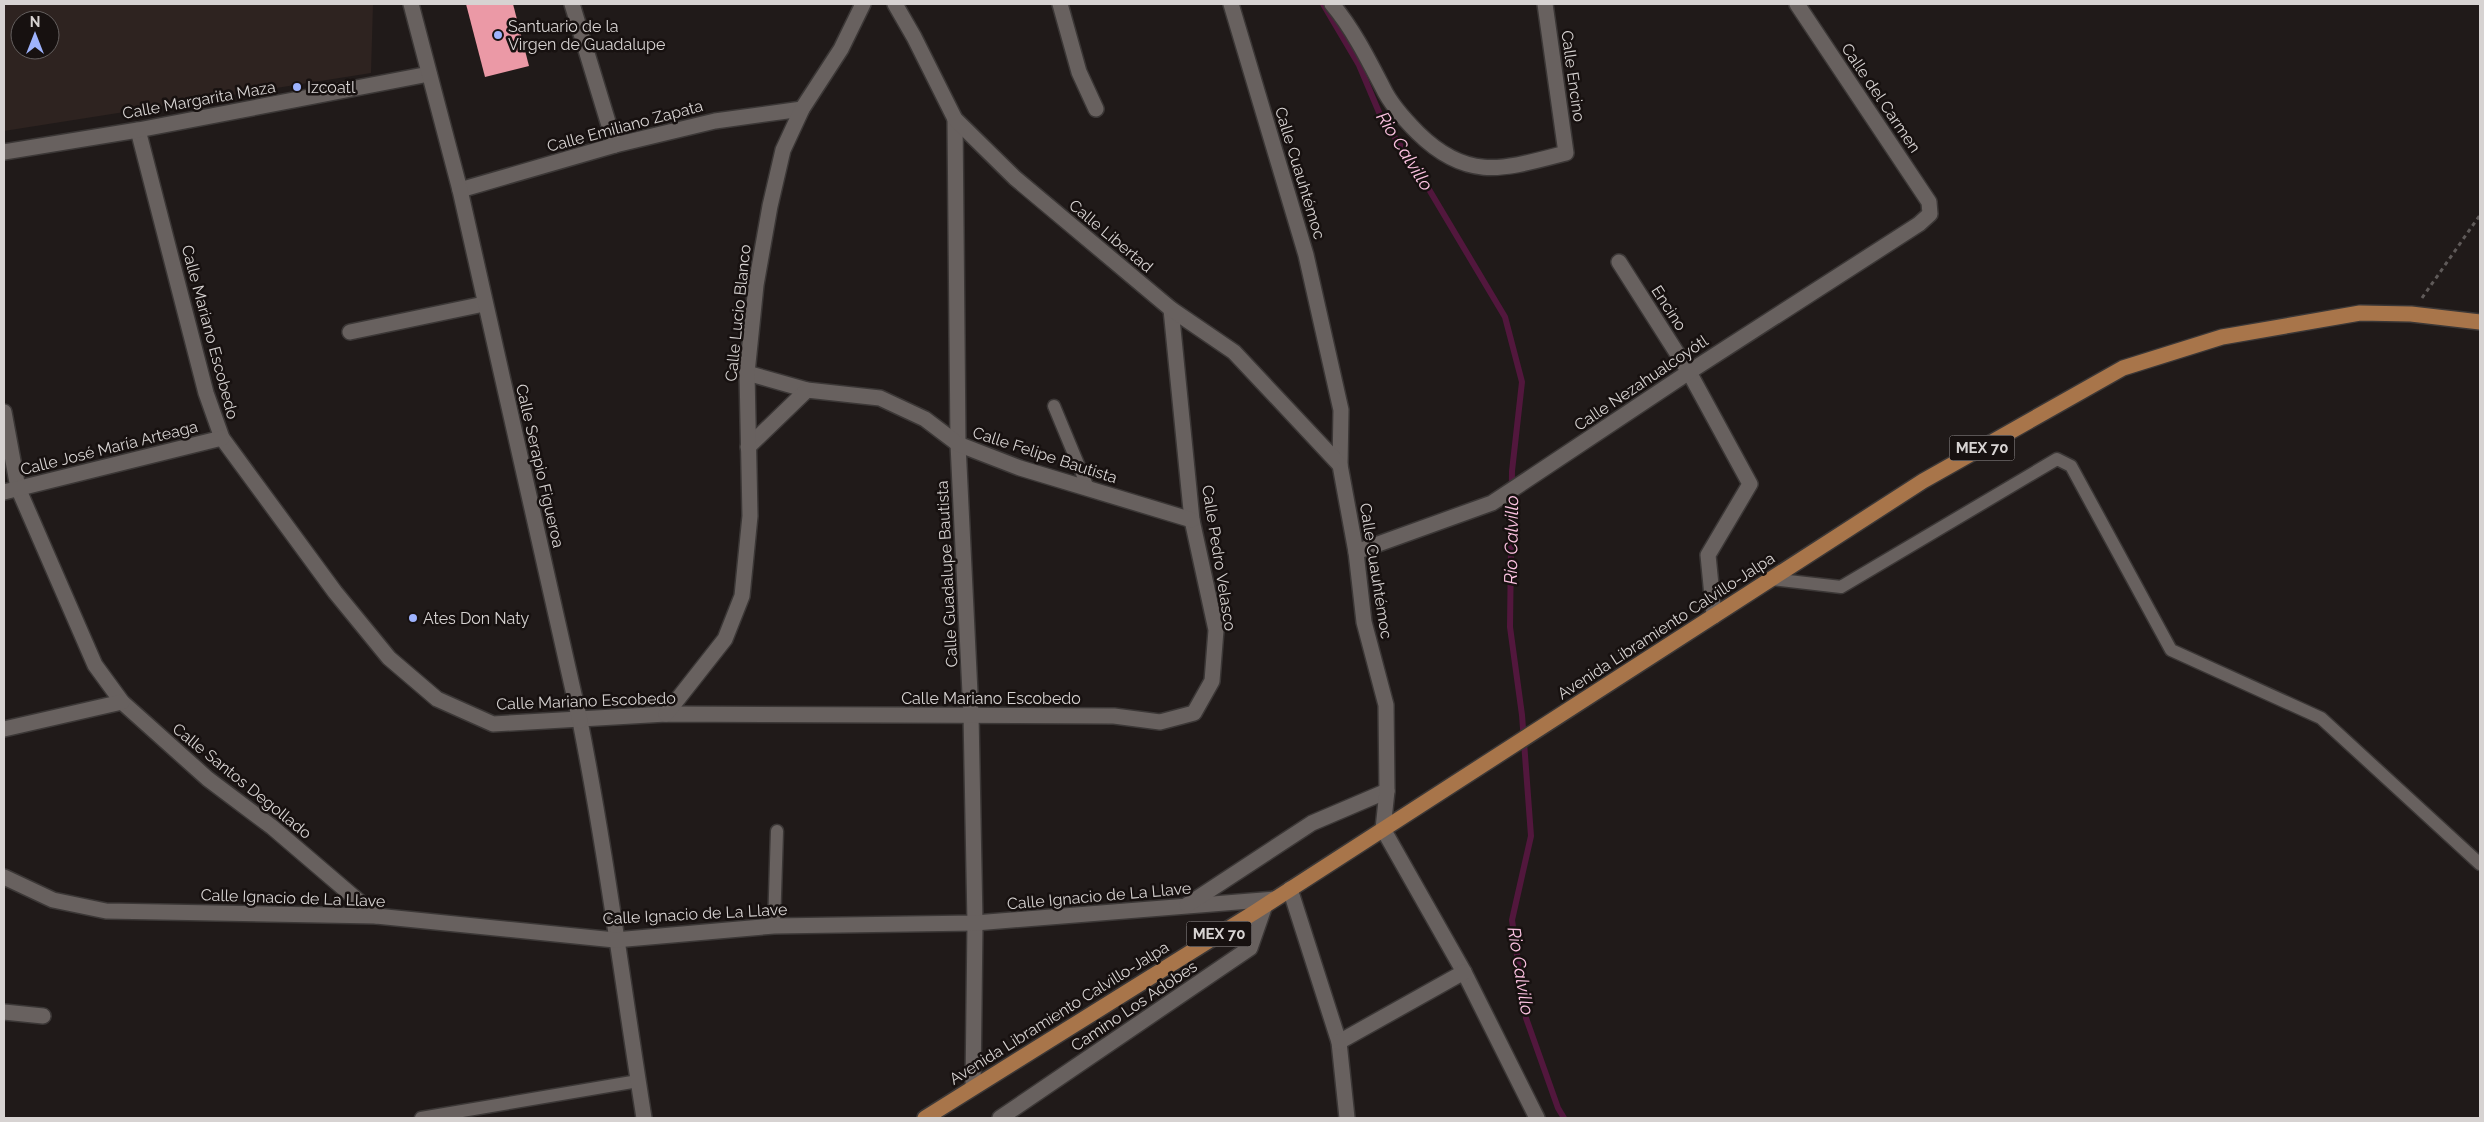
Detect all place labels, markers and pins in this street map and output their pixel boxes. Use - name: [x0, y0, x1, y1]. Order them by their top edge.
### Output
- place label: Santuario de la Virgen de Guadalupe: [508, 17, 665, 54]
- marker: Santuario de la Virgen de Guadalupe: [492, 29, 504, 41]
- place label: Izcoatl: [307, 78, 356, 97]
- marker: Izcoatl: [291, 81, 303, 93]
- place label: Ates Don Naty: [423, 609, 530, 628]
- marker: Ates Don Naty: [407, 612, 419, 624]

